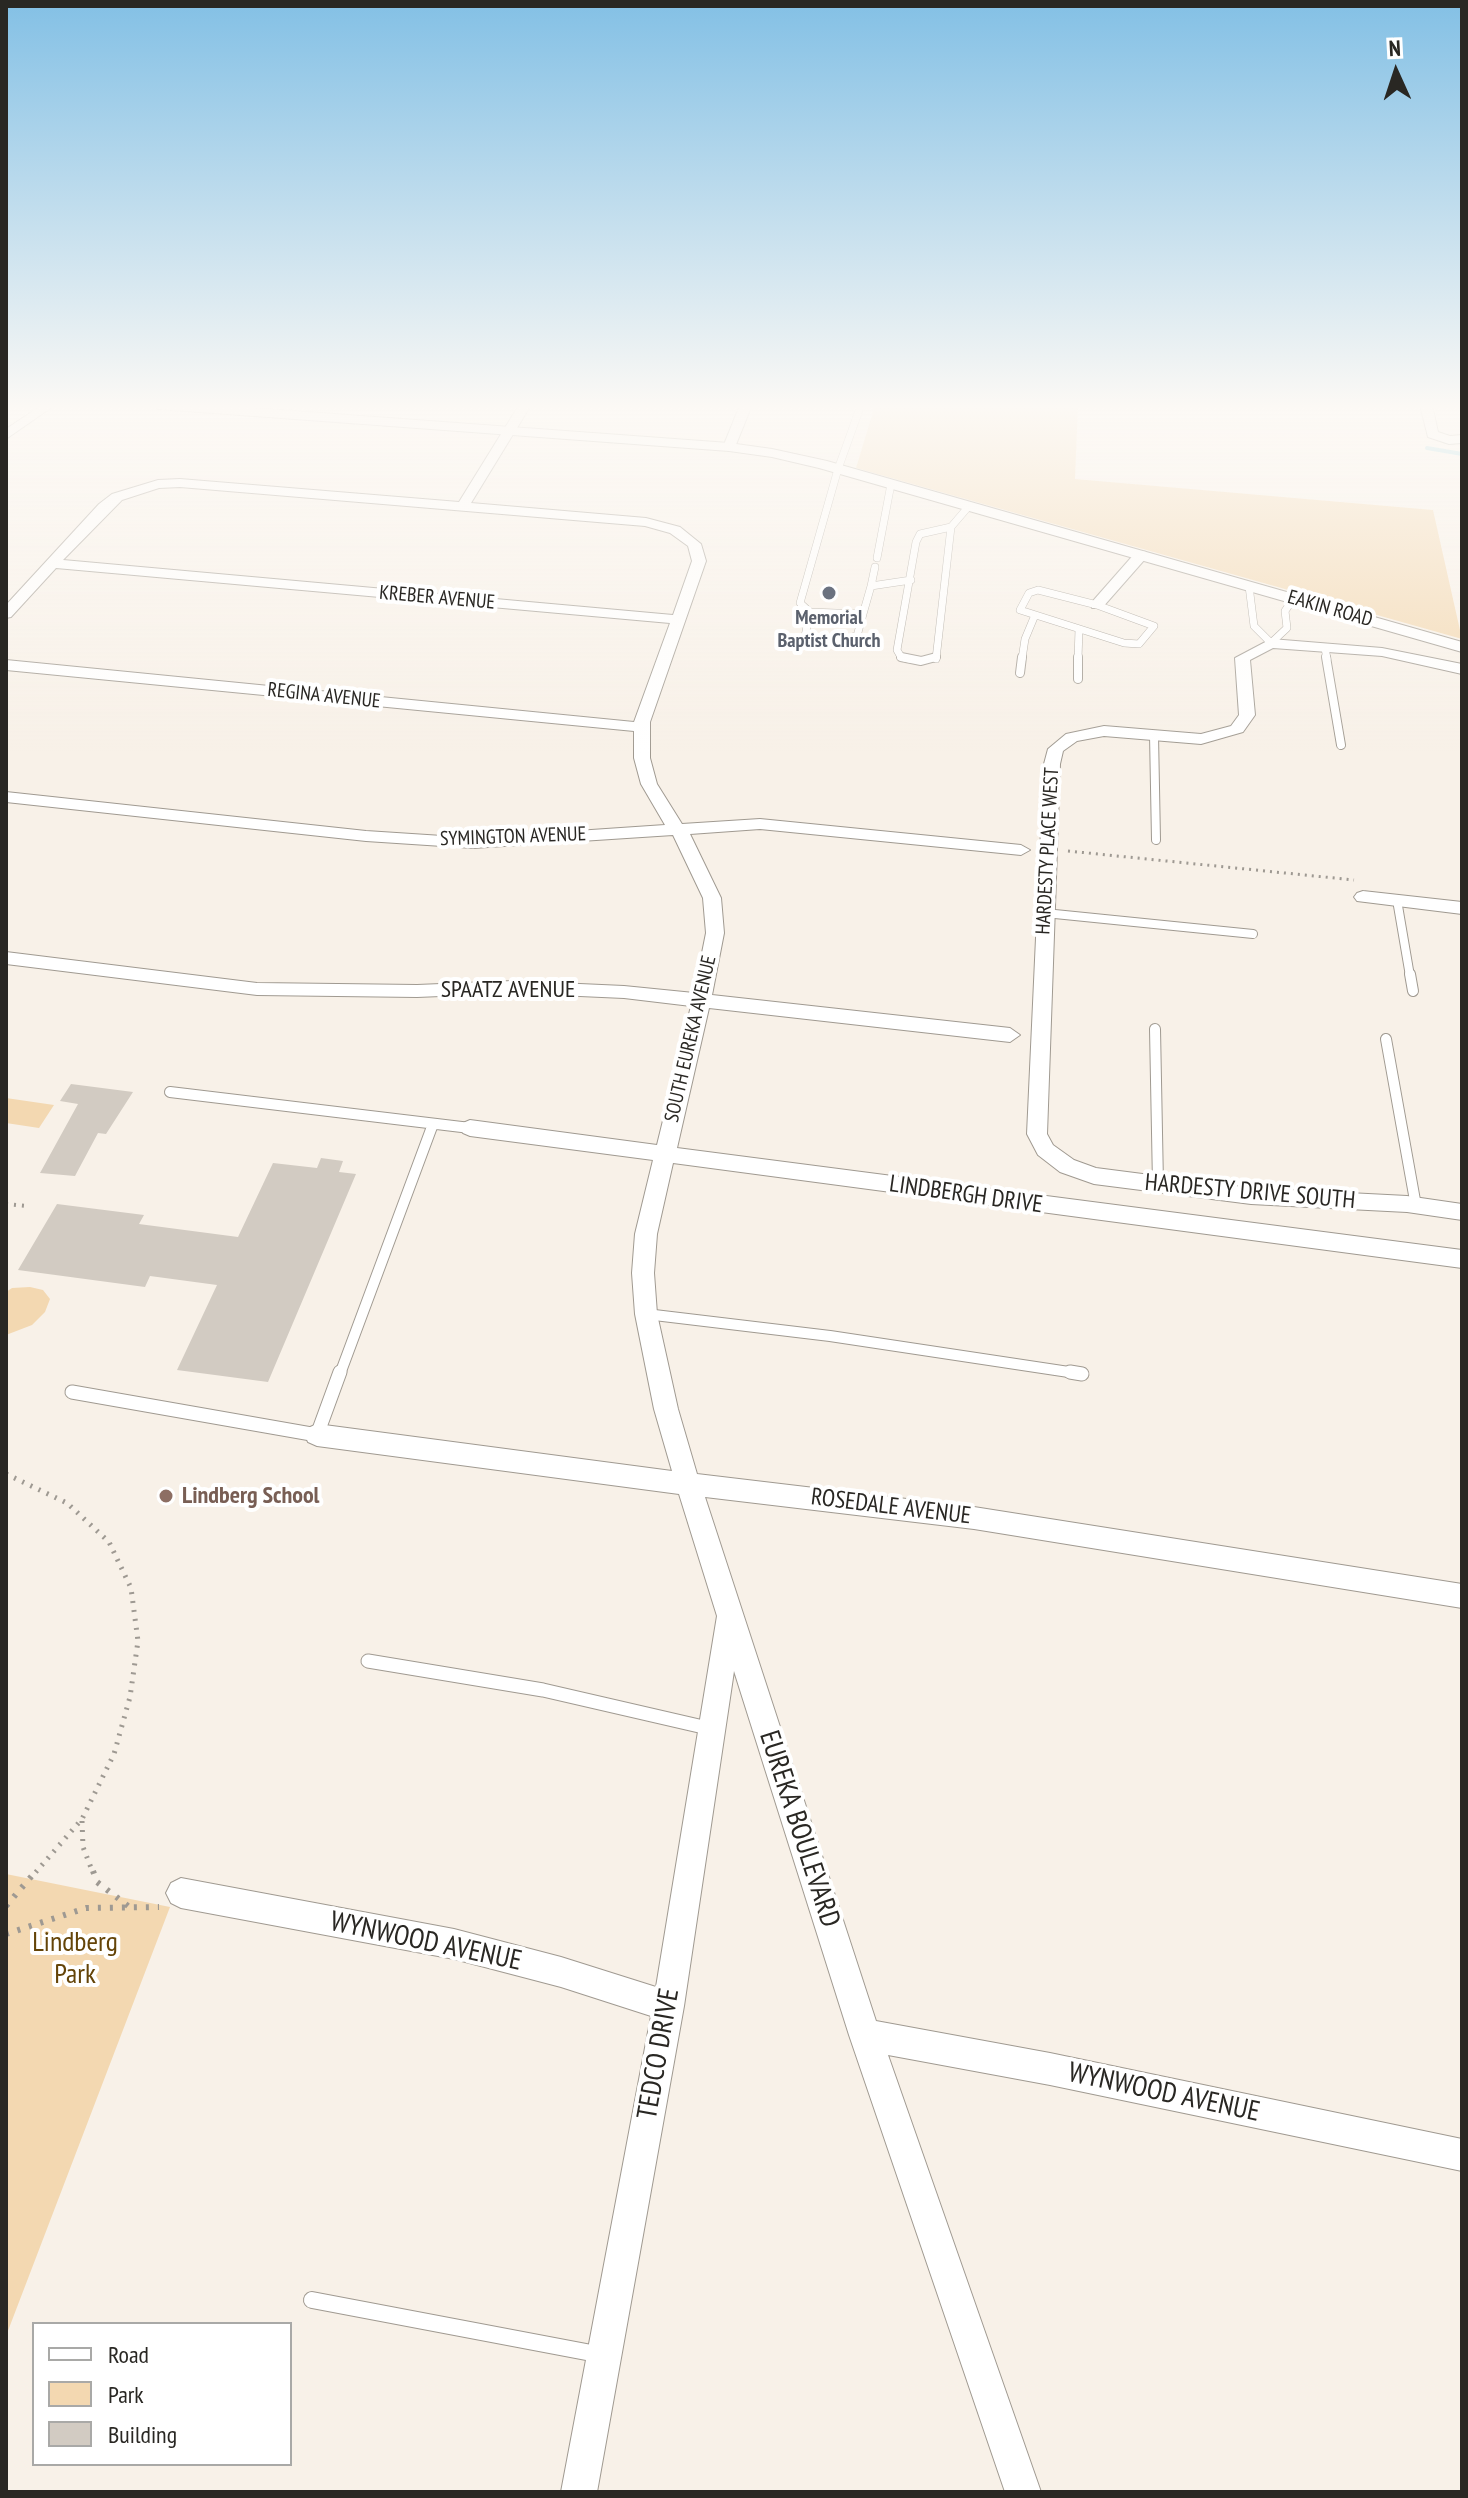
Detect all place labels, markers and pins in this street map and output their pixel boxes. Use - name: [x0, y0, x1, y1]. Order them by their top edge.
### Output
- marker: Memorial Baptist Church: [820, 584, 838, 602]
- place label: Memorial Baptist Church: [777, 606, 881, 653]
- place label: Lindberg School: [182, 1482, 319, 1510]
- marker: Lindberg School: [157, 1487, 175, 1505]

